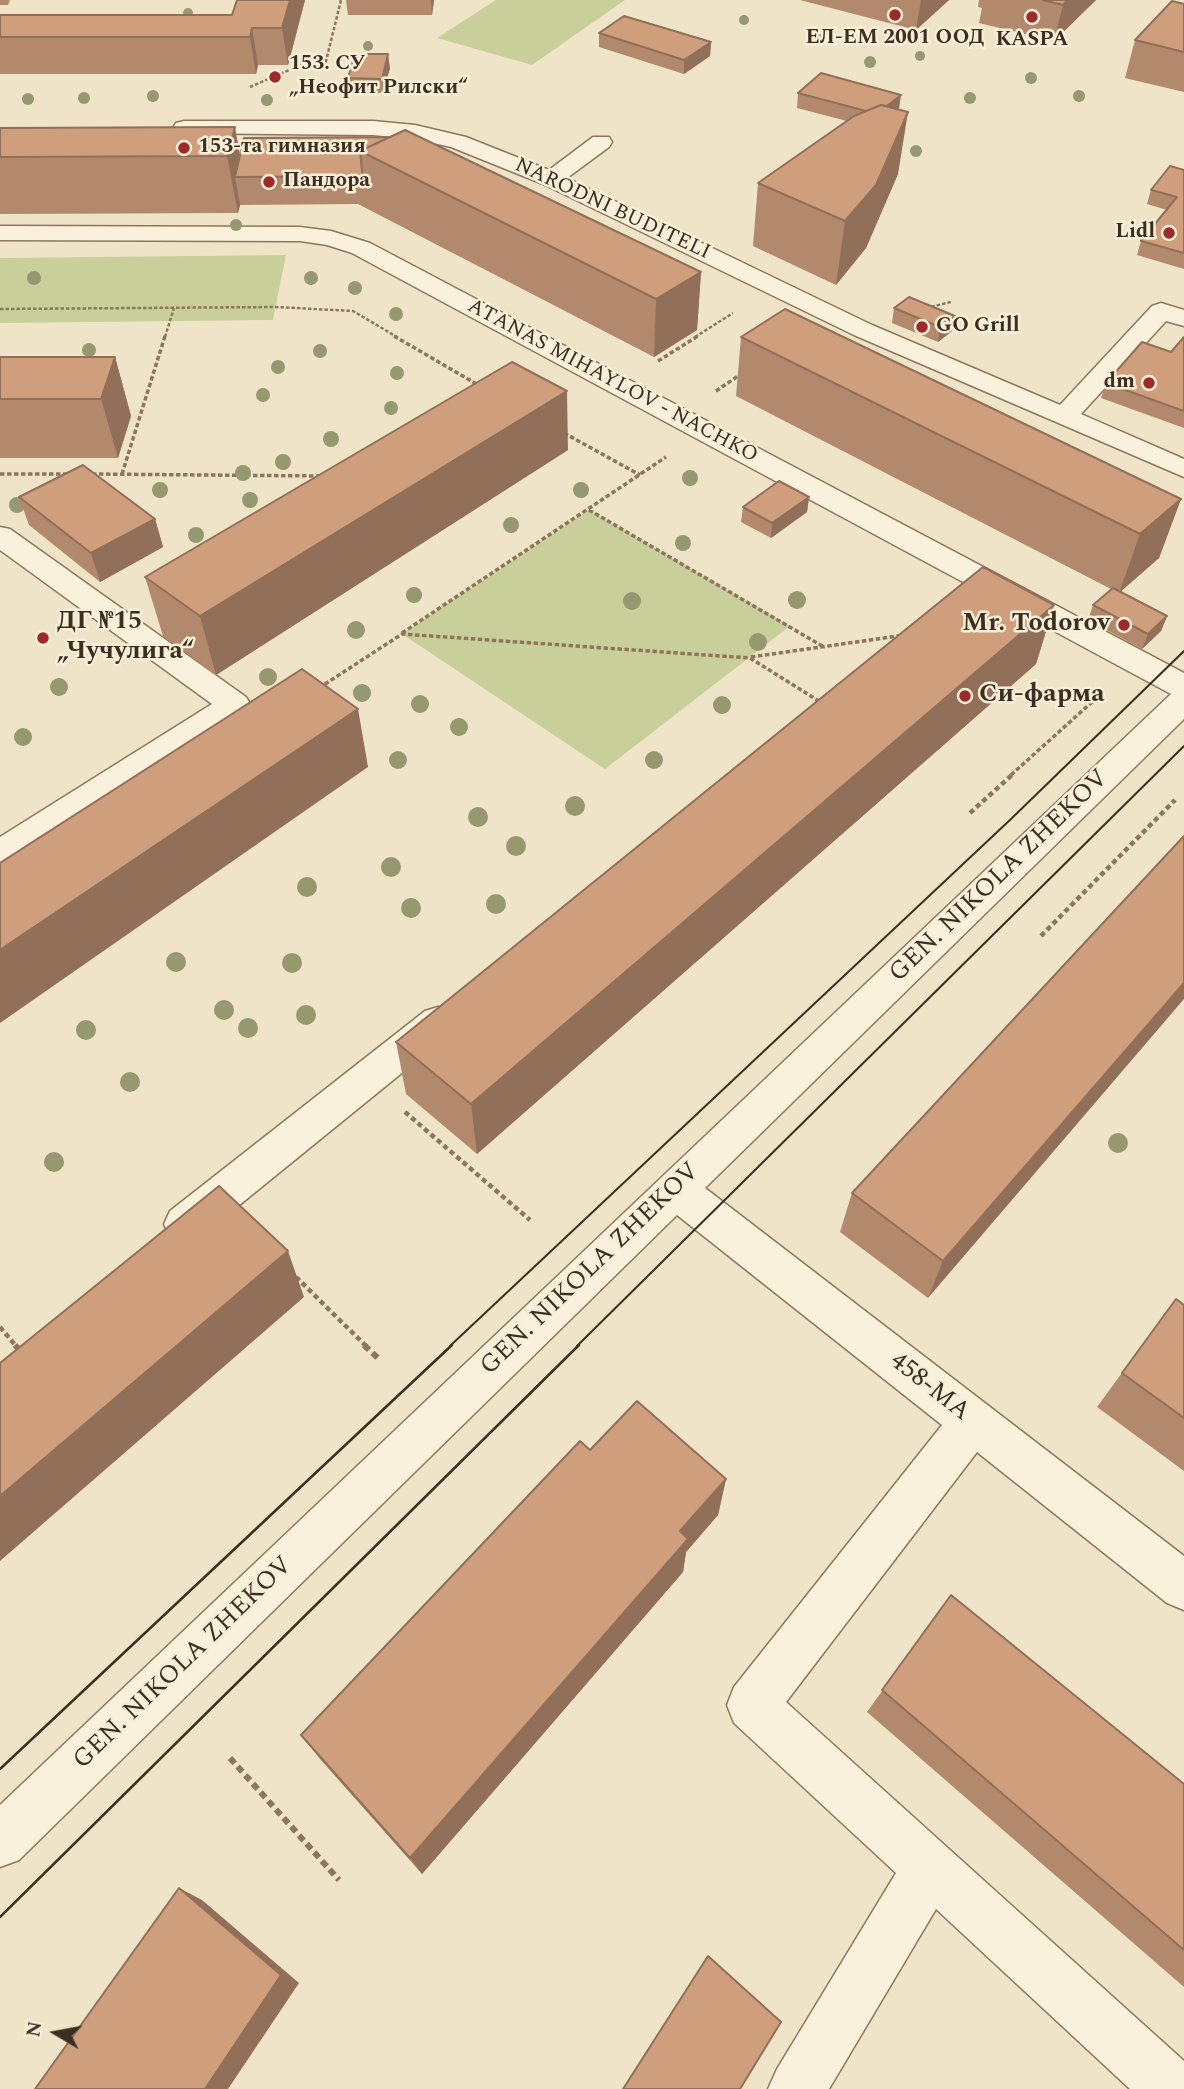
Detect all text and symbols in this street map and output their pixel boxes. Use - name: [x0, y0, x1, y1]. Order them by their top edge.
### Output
- marker: ЕЛ-ЕМ 2001 ООД: [887, 7, 903, 23]
- marker: KASPA: [1024, 9, 1040, 25]
- place label: ЕЛ-ЕМ 2001 ООД: [806, 26, 984, 52]
- place label: KASPA: [996, 28, 1068, 54]
- place label: 153. СУ „Неофит Рилски“: [289, 52, 468, 102]
- marker: 153. СУ „Неофит Рилски“: [267, 69, 283, 85]
- place label: 153-та гимназия: [198, 135, 366, 161]
- marker: 153-та гимназия: [176, 140, 192, 156]
- street label: NARODNI BUDITELI: [510, 154, 714, 266]
- place label: Пандора: [283, 169, 370, 195]
- marker: Пандора: [261, 174, 277, 190]
- place label: Lidl: [1115, 220, 1155, 246]
- marker: Lidl: [1161, 225, 1177, 241]
- street label: ATANAS MIHAYLOV - NACHKO: [462, 294, 762, 470]
- place label: GO Grill: [936, 314, 1020, 340]
- marker: GO Grill: [914, 319, 930, 335]
- place label: dm: [1104, 370, 1135, 396]
- marker: dm: [1141, 375, 1157, 391]
- place label: ДГ №15 „Чучулига“: [57, 607, 194, 668]
- place label: Mr. Todorov: [962, 609, 1110, 641]
- marker: Mr. Todorov: [1116, 617, 1132, 633]
- marker: ДГ №15 „Чучулига“: [35, 630, 51, 646]
- place label: Си-фарма: [979, 680, 1105, 712]
- marker: Си-фарма: [957, 688, 973, 704]
- street label: GEN. NIKOLA ZHEKOV: [884, 764, 1116, 990]
- street label: GEN. NIKOLA ZHEKOV: [475, 1157, 707, 1383]
- street label: 458-МА: [883, 1347, 975, 1429]
- street label: GEN. NIKOLA ZHEKOV: [68, 1551, 300, 1777]
- north arrow: [21, 1998, 91, 2068]
- text: N: [19, 2019, 50, 2039]

